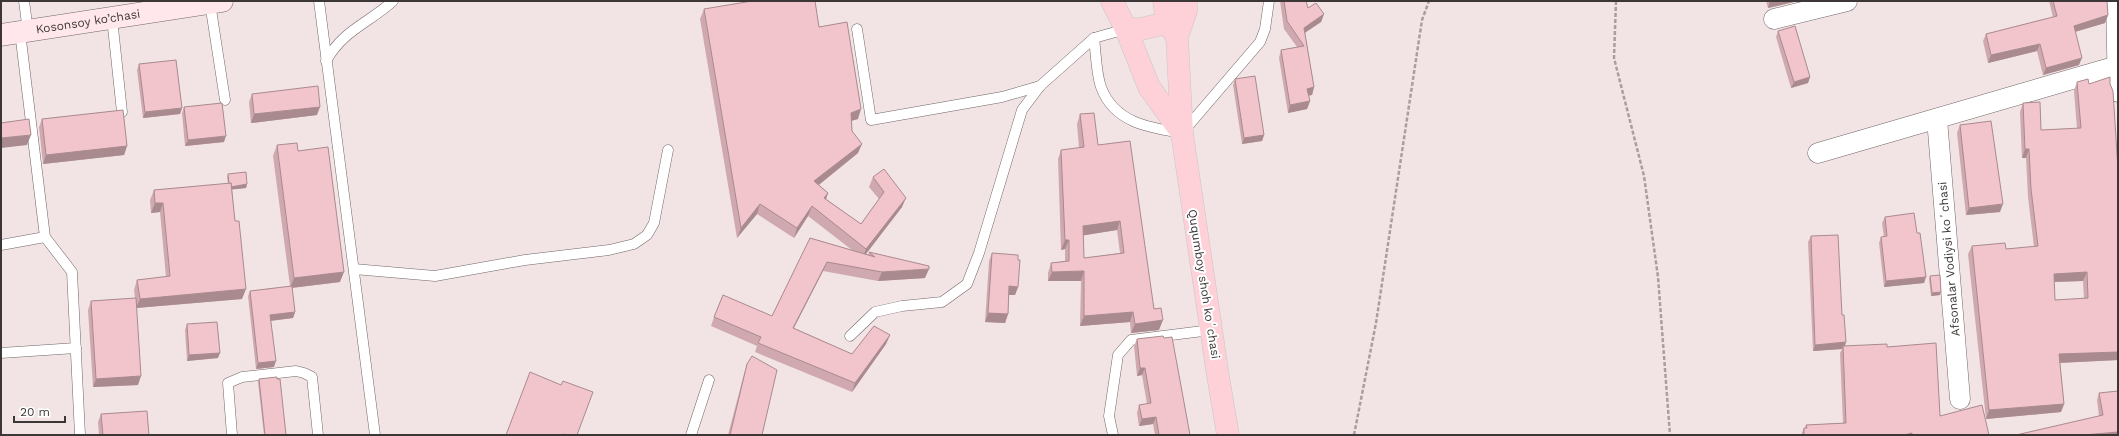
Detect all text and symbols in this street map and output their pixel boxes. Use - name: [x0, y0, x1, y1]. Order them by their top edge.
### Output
- street label: Kosonsoy ko’chasi: [35, 7, 141, 37]
- street label: Afsonalar Vodiysi koʻchasi: [1935, 181, 1963, 337]
- street label: Ququmboy shoh koʻchasi: [1185, 208, 1223, 360]
- scale bar: [14, 398, 65, 424]
- text: 20 m: [20, 405, 50, 419]

